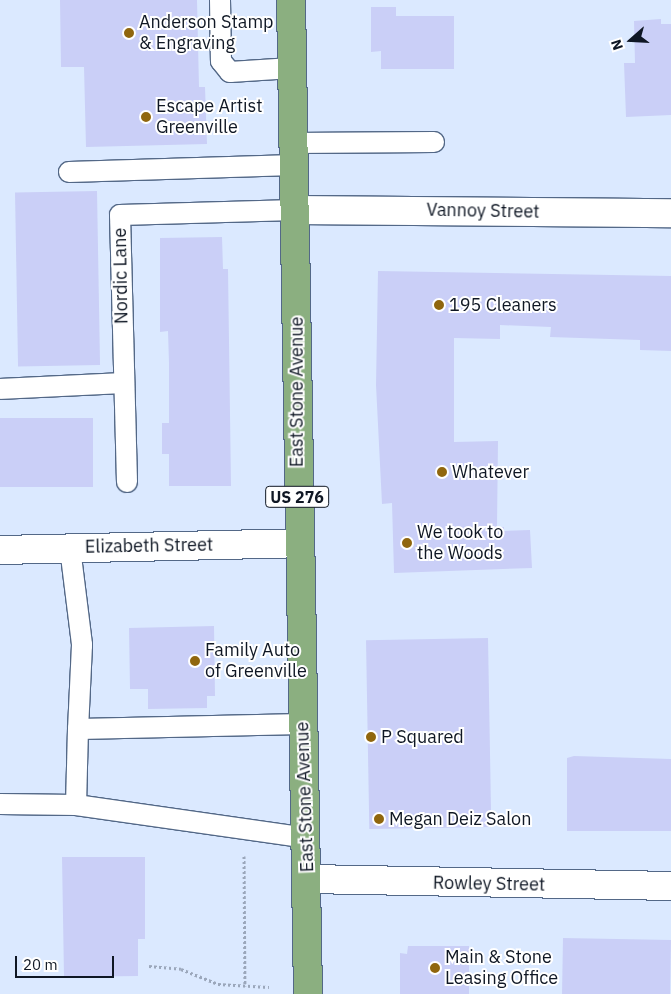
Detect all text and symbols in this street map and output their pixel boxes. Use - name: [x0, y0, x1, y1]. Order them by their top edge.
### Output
- place label: Anderson Stamp & Engraving: [139, 12, 274, 54]
- north arrow: [606, 15, 656, 65]
- marker: Anderson Stamp & Engraving: [123, 27, 135, 39]
- text: N: [607, 37, 627, 53]
- place label: Escape Artist Greenville: [156, 96, 262, 138]
- marker: Escape Artist Greenville: [140, 111, 152, 123]
- street label: Vannoy Street: [426, 199, 540, 223]
- street label: Nordic Lane: [109, 228, 133, 324]
- place label: 195 Cleaners: [449, 294, 557, 316]
- marker: 195 Cleaners: [433, 299, 445, 311]
- street label: East Stone Avenue: [286, 317, 308, 467]
- place label: Whatever: [452, 461, 529, 483]
- marker: Whatever: [436, 466, 448, 478]
- road number: US 276: [264, 484, 330, 511]
- place label: We took to the Woods: [417, 522, 503, 564]
- street label: Elizabeth Street: [85, 534, 213, 558]
- marker: We took to the Woods: [401, 537, 413, 549]
- place label: Family Auto of Greenville: [205, 640, 307, 682]
- marker: Family Auto of Greenville: [189, 655, 201, 667]
- street label: East Stone Avenue: [292, 721, 318, 873]
- place label: P Squared: [381, 726, 464, 748]
- marker: P Squared: [365, 731, 377, 743]
- place label: Megan Deiz Salon: [389, 808, 531, 830]
- marker: Megan Deiz Salon: [373, 813, 385, 825]
- street label: Rowley Street: [433, 872, 545, 896]
- scale bar: [18, 946, 116, 978]
- place label: Main & Stone Leasing Office: [445, 947, 558, 990]
- text: 20 m: [23, 955, 58, 974]
- marker: Main & Stone Leasing Office: [429, 962, 441, 974]

